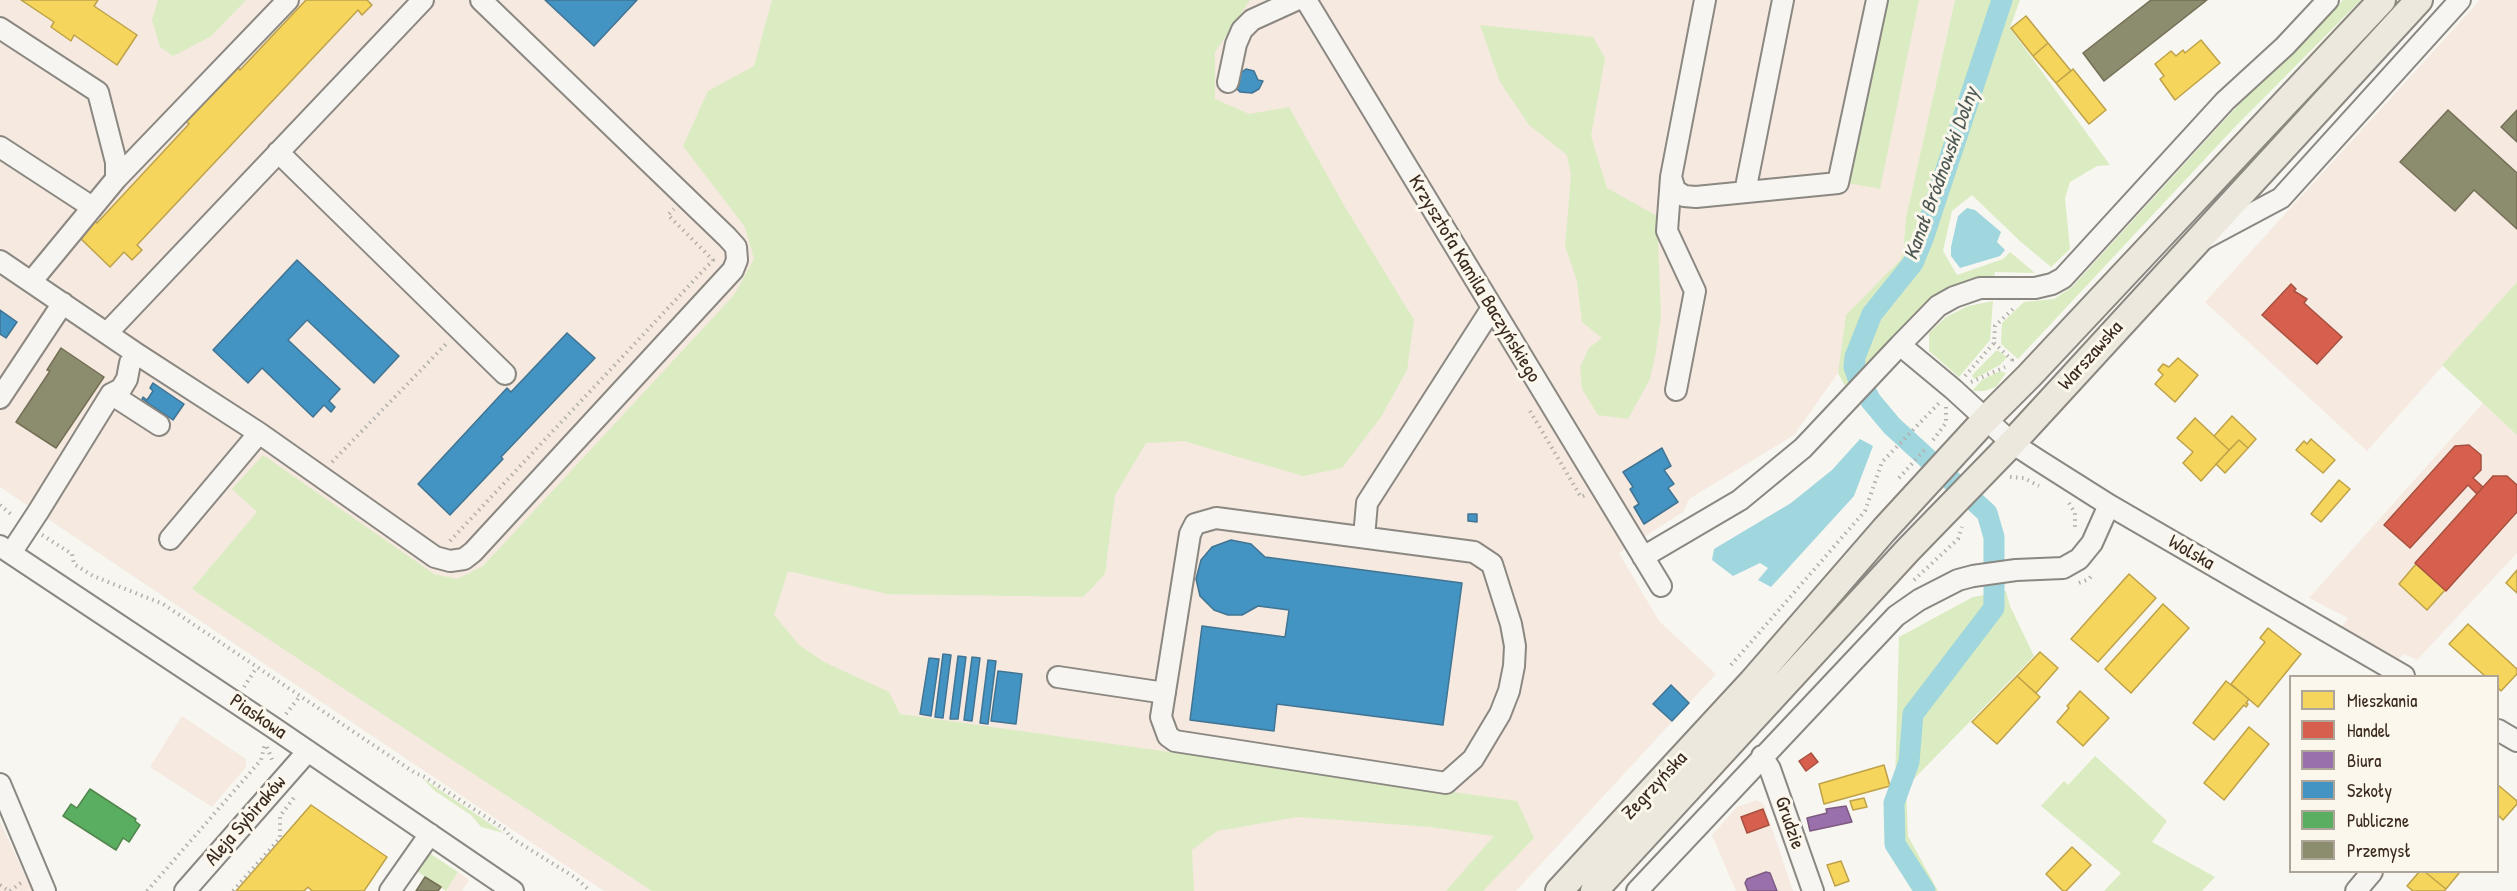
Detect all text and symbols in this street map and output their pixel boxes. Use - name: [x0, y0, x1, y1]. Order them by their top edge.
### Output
- water label: Kanał Bródnowski Dolny: [1899, 84, 1985, 264]
- street label: Krzysztofa Kamila Baczyńskiego: [1403, 171, 1545, 387]
- street label: Warszawska: [2054, 316, 2128, 396]
- street label: Wolska: [2164, 530, 2218, 576]
- legend: [2289, 675, 2499, 873]
- text: Mieszkania: [2347, 688, 2417, 713]
- street label: Piaskowa: [225, 689, 291, 745]
- text: Handel: [2347, 718, 2390, 743]
- street label: Zegrzyńska: [1617, 747, 1693, 825]
- text: Biura: [2347, 748, 2381, 773]
- street label: Aleja Sybiraków: [200, 771, 292, 871]
- text: Szkoły: [2347, 778, 2392, 803]
- street label: Grudzie: [1769, 794, 1809, 852]
- text: Publiczne: [2347, 808, 2409, 833]
- text: Przemysł: [2347, 838, 2411, 863]

